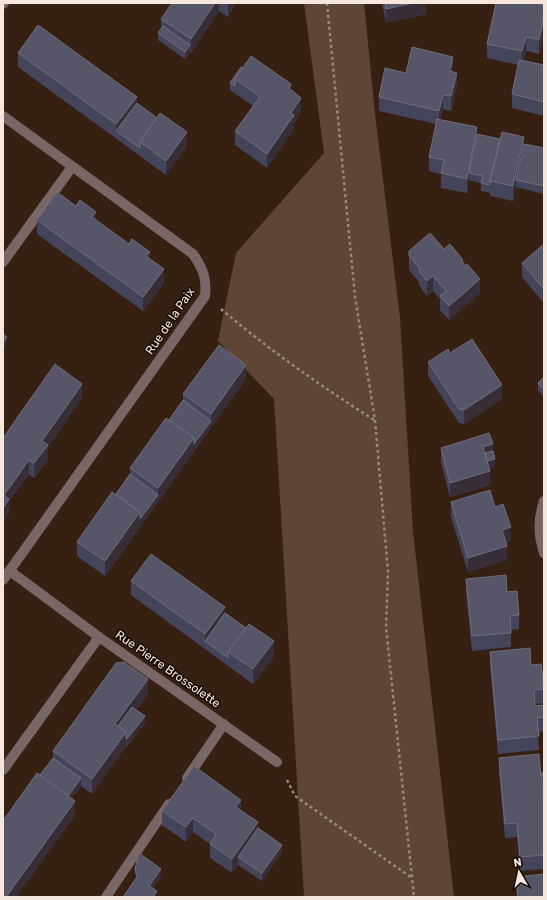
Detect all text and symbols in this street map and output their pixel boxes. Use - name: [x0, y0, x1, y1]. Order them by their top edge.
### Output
- street label: Rue de la Paix: [142, 284, 198, 357]
- street label: Rue Pierre Brossolette: [113, 627, 223, 711]
- north arrow: [499, 852, 539, 892]
- text: N: [513, 856, 523, 870]

